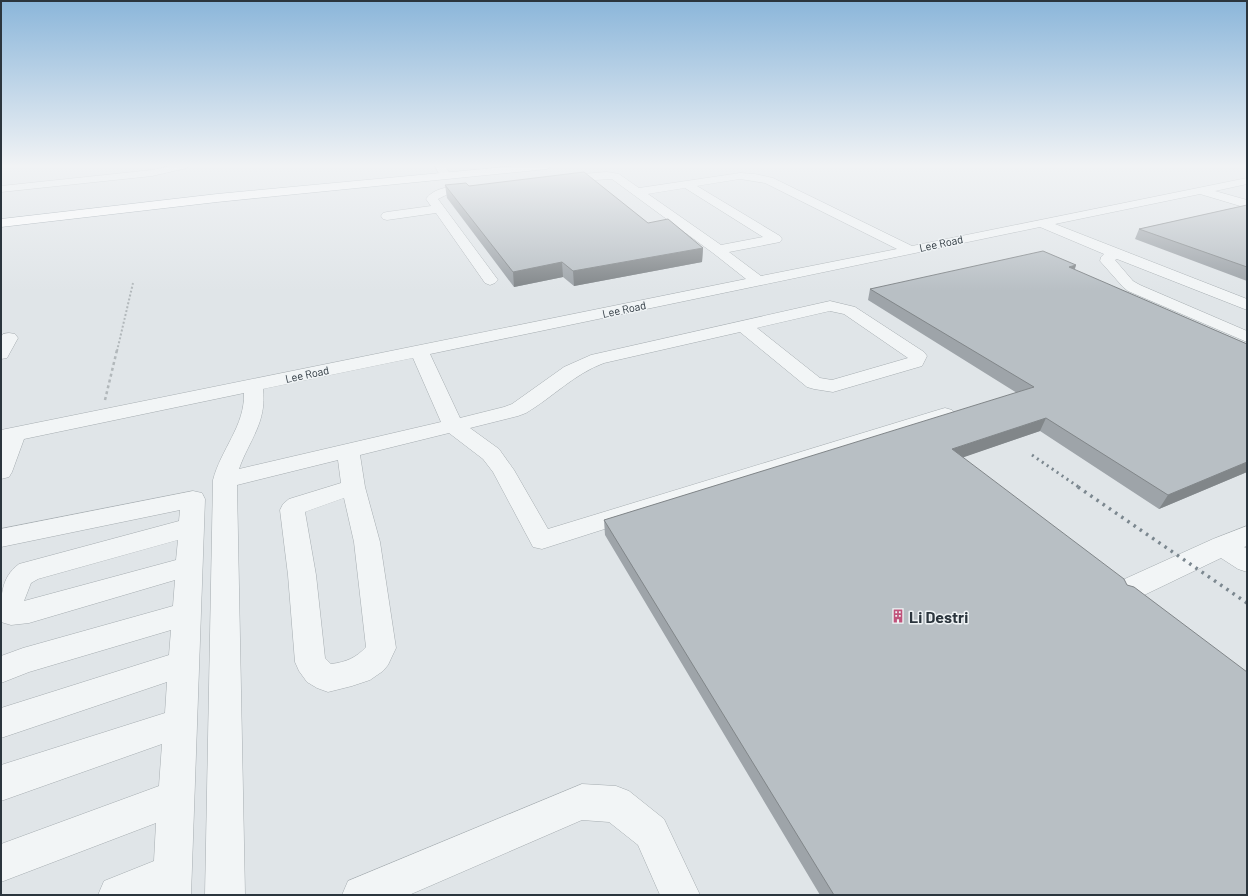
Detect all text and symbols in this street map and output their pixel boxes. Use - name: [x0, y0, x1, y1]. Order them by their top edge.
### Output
- street label: Lee Road: [918, 232, 964, 254]
- street label: Lee Road: [601, 298, 647, 320]
- street label: Lee Road: [284, 363, 330, 385]
- place label: Li Destri: [909, 607, 968, 626]
- building icon: Li Destri: [890, 608, 906, 624]

